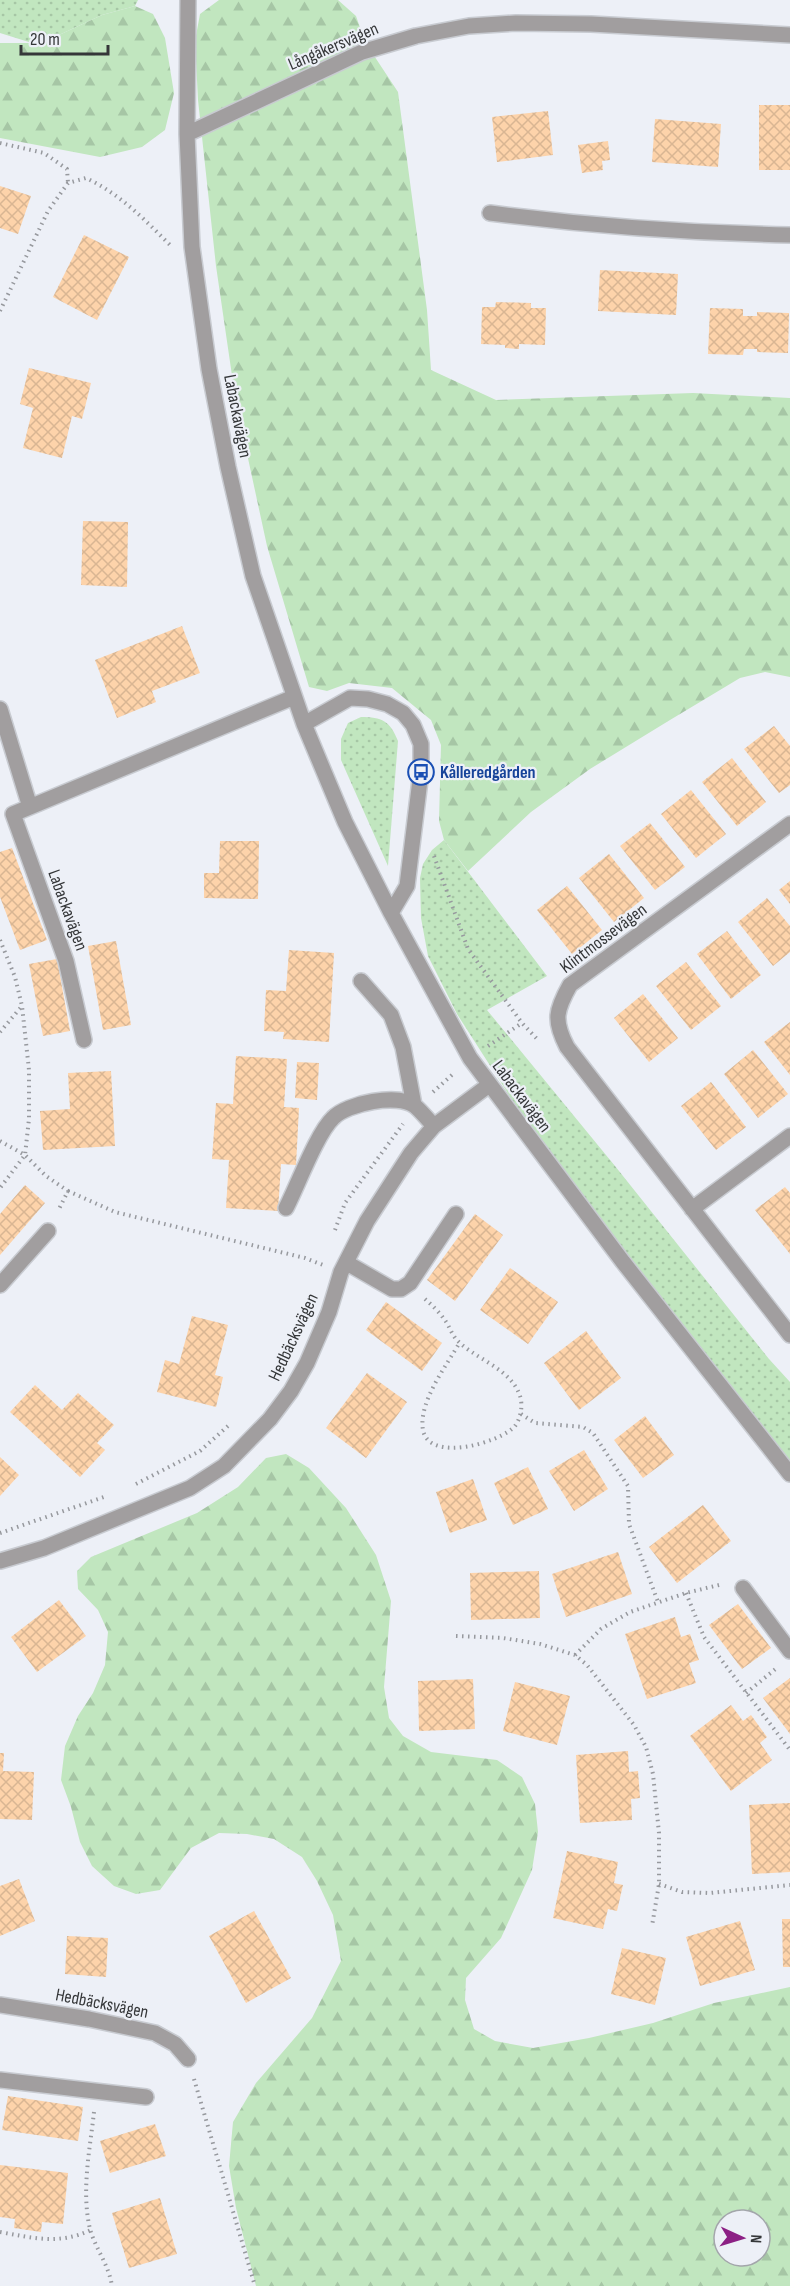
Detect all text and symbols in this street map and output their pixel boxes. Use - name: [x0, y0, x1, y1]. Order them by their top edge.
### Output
- scale bar: [21, 18, 108, 56]
- street label: Långåkersvägen: [285, 18, 381, 75]
- text: 20 m: [30, 29, 60, 50]
- street label: Labackavägen: [219, 373, 256, 460]
- bus stop icon: Kålleredgården: [406, 757, 436, 787]
- place label: Kålleredgården: [440, 762, 536, 783]
- street label: Labackavägen: [43, 867, 92, 953]
- street label: Klintmossevägen: [556, 899, 651, 978]
- street label: Labackavägen: [488, 1056, 555, 1136]
- street label: Hedbäcksvägen: [264, 1290, 323, 1384]
- street label: Hedbäcksvägen: [54, 1984, 150, 2023]
- north arrow: [712, 2208, 772, 2268]
- text: N: [746, 2234, 765, 2244]

